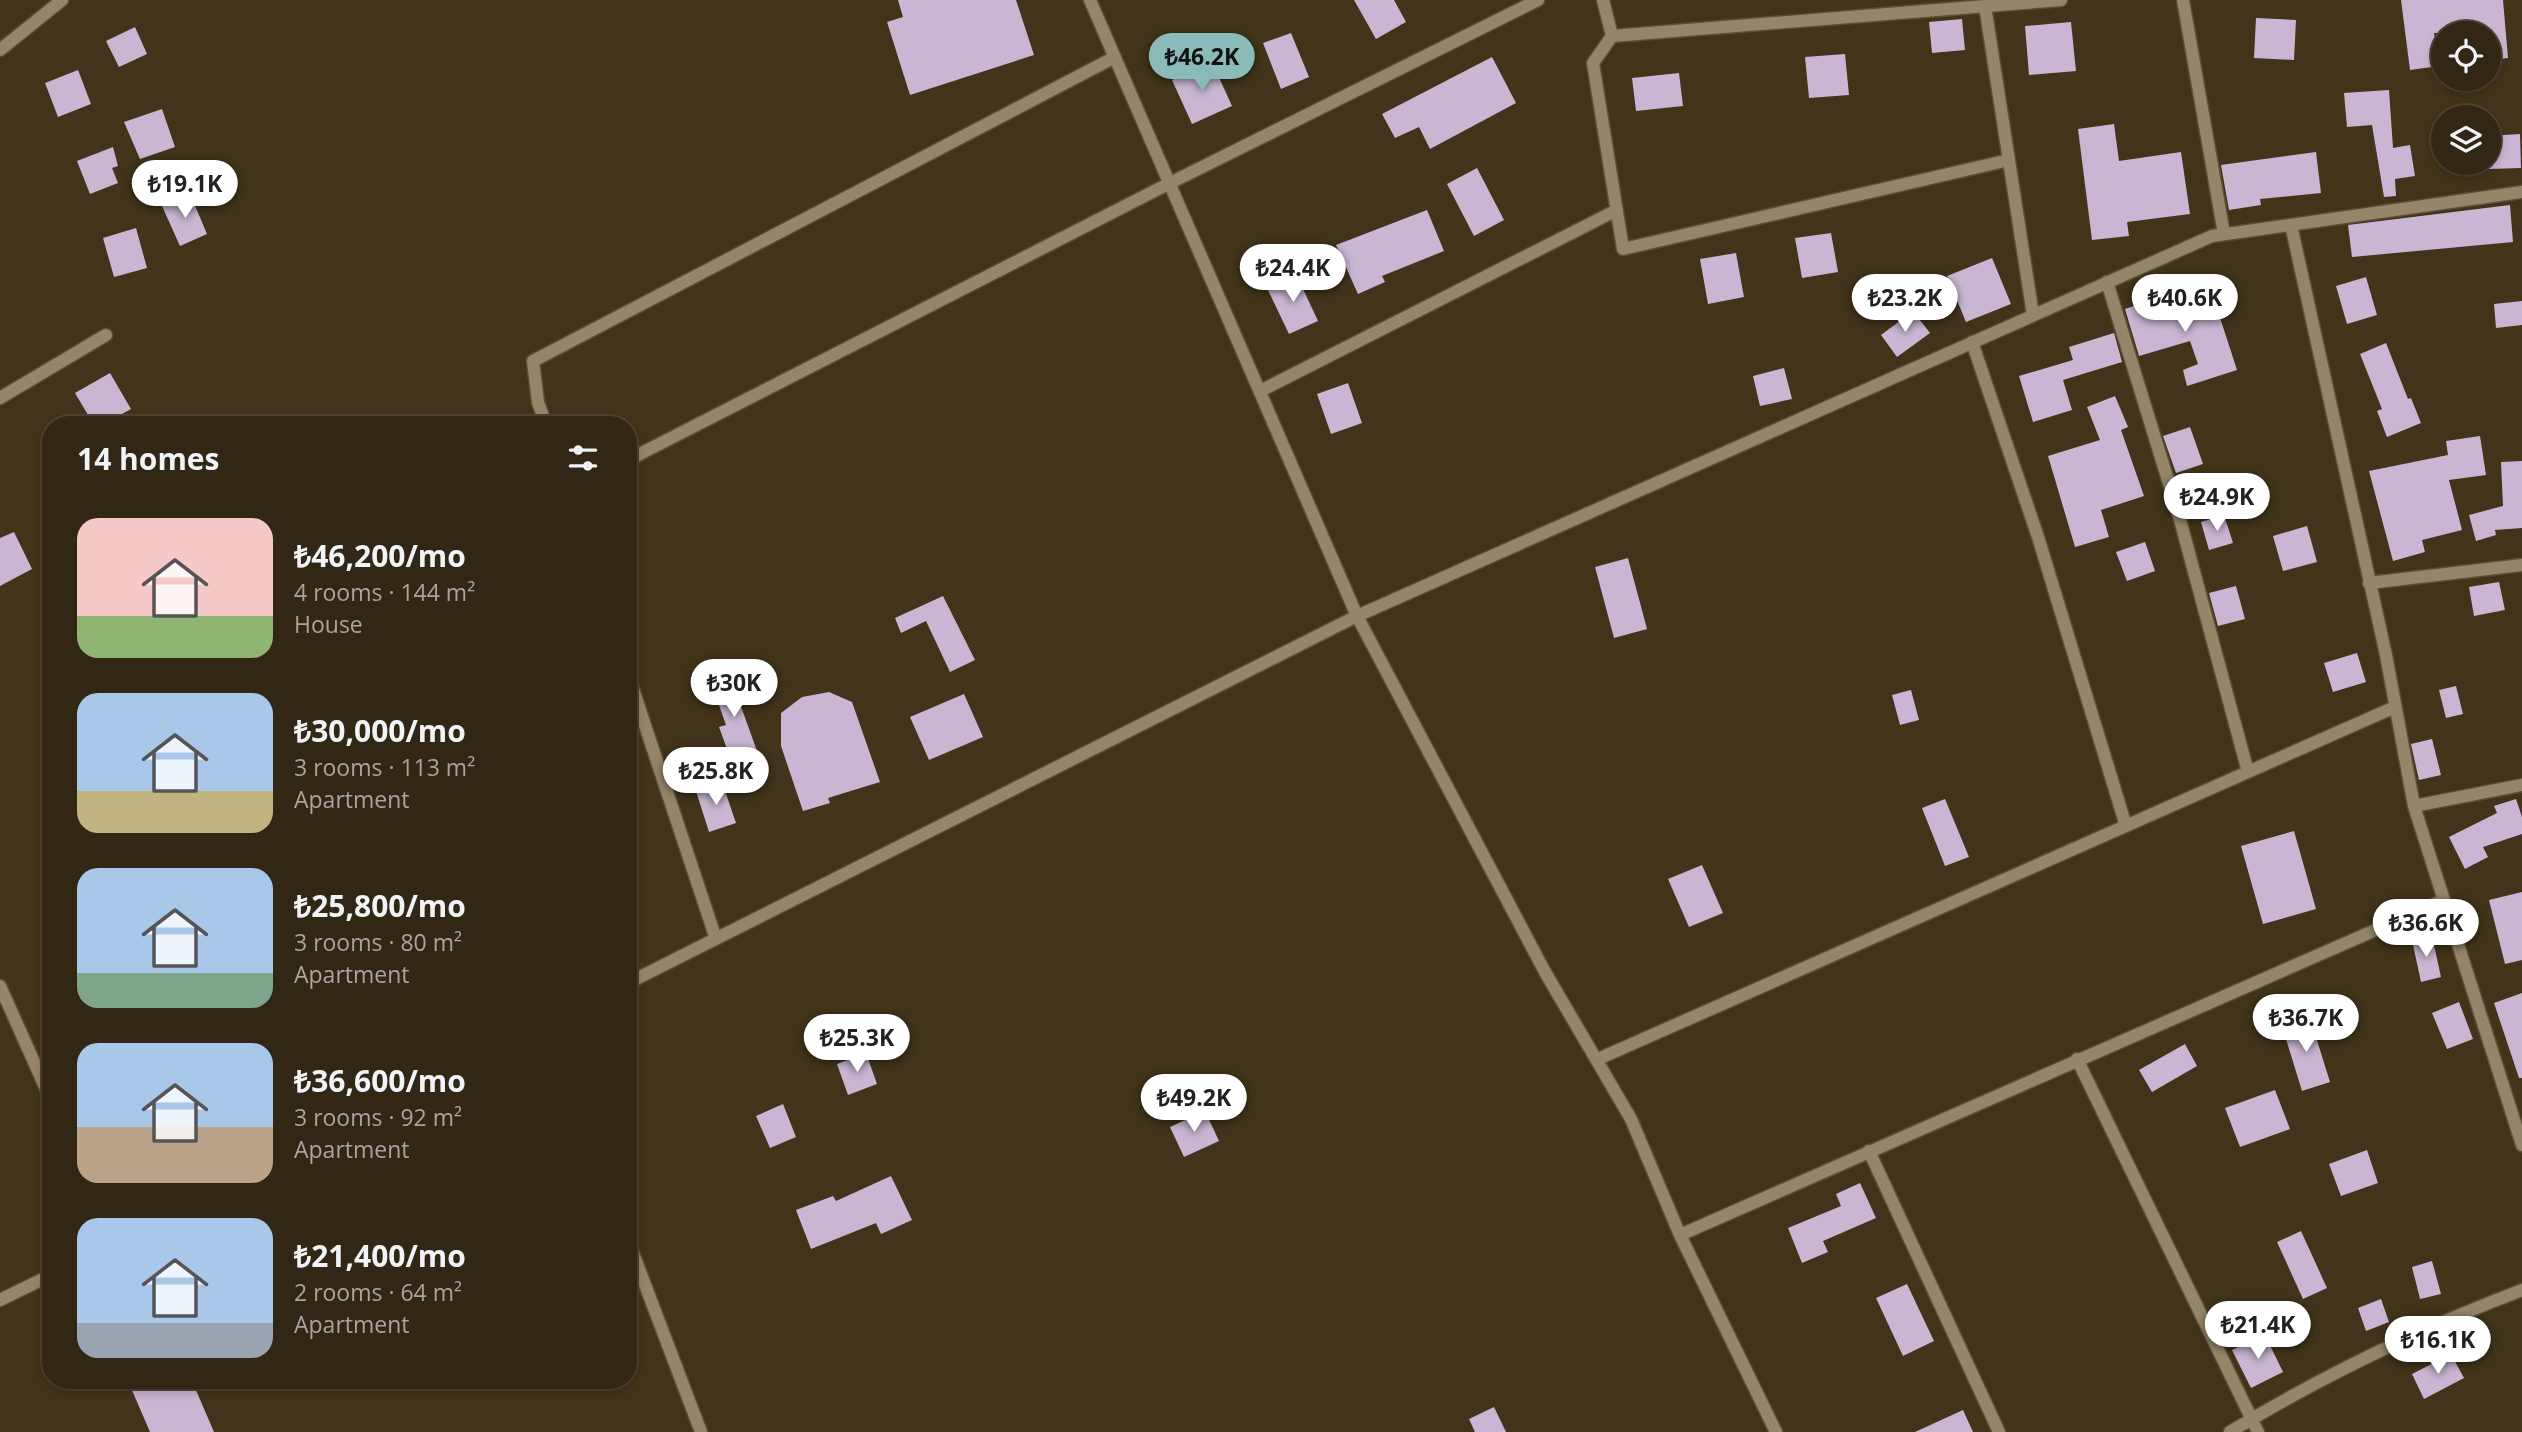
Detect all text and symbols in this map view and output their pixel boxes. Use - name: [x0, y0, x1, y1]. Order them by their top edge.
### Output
- map controls: [2431, 21, 2501, 175]
- button: locate: [2431, 21, 2501, 91]
- pin: ₺46.2K: [1145, 34, 1259, 93]
- text: ₺46.2K: [1165, 40, 1239, 72]
- button: layers: [2431, 105, 2501, 175]
- pin: ₺19.1K: [128, 160, 242, 220]
- text: ₺19.1K: [148, 167, 222, 199]
- pin: ₺24.4K: [1236, 244, 1350, 304]
- text: ₺24.4K: [1256, 251, 1330, 283]
- pin: ₺23.2K: [1848, 274, 1962, 334]
- pin: ₺40.6K: [2128, 274, 2242, 334]
- text: ₺23.2K: [1868, 281, 1942, 313]
- text: ₺40.6K: [2148, 281, 2222, 313]
- text: 14 homes: [77, 438, 220, 479]
- icon: filters: [564, 439, 602, 477]
- pin: ₺24.9K: [2160, 474, 2274, 533]
- text: ₺24.9K: [2180, 480, 2254, 512]
- text: ₺46,200/mo: [294, 535, 466, 576]
- icon: home: [133, 546, 217, 630]
- text: 4 rooms · 144 m²: [294, 576, 475, 608]
- text: House: [294, 608, 363, 640]
- pin: ₺30K: [693, 660, 775, 719]
- text: ₺30K: [707, 666, 761, 698]
- text: ₺30,000/mo: [294, 710, 466, 751]
- icon: home: [133, 721, 217, 805]
- pin: ₺25.8K: [659, 748, 773, 807]
- text: 3 rooms · 113 m²: [294, 751, 475, 783]
- text: ₺25.8K: [679, 754, 753, 786]
- text: Apartment: [294, 783, 410, 815]
- text: ₺25,800/mo: [294, 885, 466, 926]
- icon: home: [133, 896, 217, 980]
- pin: ₺36.6K: [2369, 900, 2483, 959]
- text: ₺36.6K: [2389, 906, 2463, 938]
- text: 3 rooms · 80 m²: [294, 926, 462, 958]
- text: Apartment: [294, 958, 410, 990]
- pin: ₺36.7K: [2249, 995, 2363, 1054]
- text: ₺36.7K: [2269, 1001, 2343, 1033]
- pin: ₺25.3K: [800, 1014, 914, 1074]
- text: ₺25.3K: [820, 1021, 894, 1053]
- text: ₺36,600/mo: [294, 1060, 466, 1101]
- icon: home: [133, 1071, 217, 1155]
- pin: ₺49.2K: [1137, 1074, 1251, 1134]
- text: ₺49.2K: [1157, 1081, 1231, 1113]
- text: 3 rooms · 92 m²: [294, 1101, 462, 1133]
- text: Apartment: [294, 1133, 410, 1165]
- text: ₺21,400/mo: [294, 1235, 466, 1276]
- icon: home: [133, 1246, 217, 1330]
- text: 2 rooms · 64 m²: [294, 1276, 462, 1308]
- pin: ₺21.4K: [2201, 1302, 2315, 1361]
- text: Apartment: [294, 1308, 410, 1340]
- text: ₺21.4K: [2221, 1308, 2295, 1340]
- pin: ₺16.1K: [2381, 1316, 2495, 1376]
- text: ₺16.1K: [2401, 1323, 2475, 1355]

